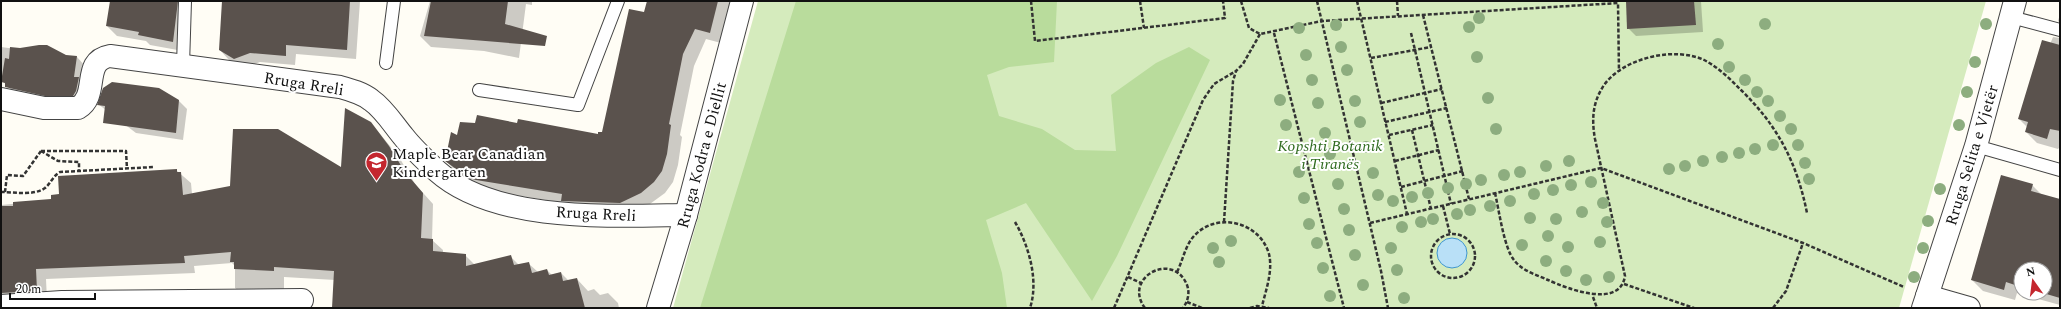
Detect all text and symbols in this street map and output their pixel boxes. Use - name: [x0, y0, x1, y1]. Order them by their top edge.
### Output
- street label: Rruga Rreli: [262, 66, 346, 102]
- street label: Rruga Kodra e Diellit: [671, 79, 733, 231]
- street label: Rruga Selita e Vjetër: [1939, 82, 2005, 229]
- park label: Kopshti Botanik i Tiranës: [1277, 134, 1383, 176]
- place label: Maple Bear Canadian Kindergarten: [392, 142, 545, 184]
- school or university icon: Maple Bear Canadian Kindergarten: [364, 149, 390, 182]
- street label: Rruga Rreli: [555, 200, 637, 228]
- north arrow: [2013, 261, 2053, 301]
- text: N: [2024, 262, 2037, 281]
- scale bar: [10, 275, 95, 301]
- text: 20 m: [16, 280, 41, 299]

